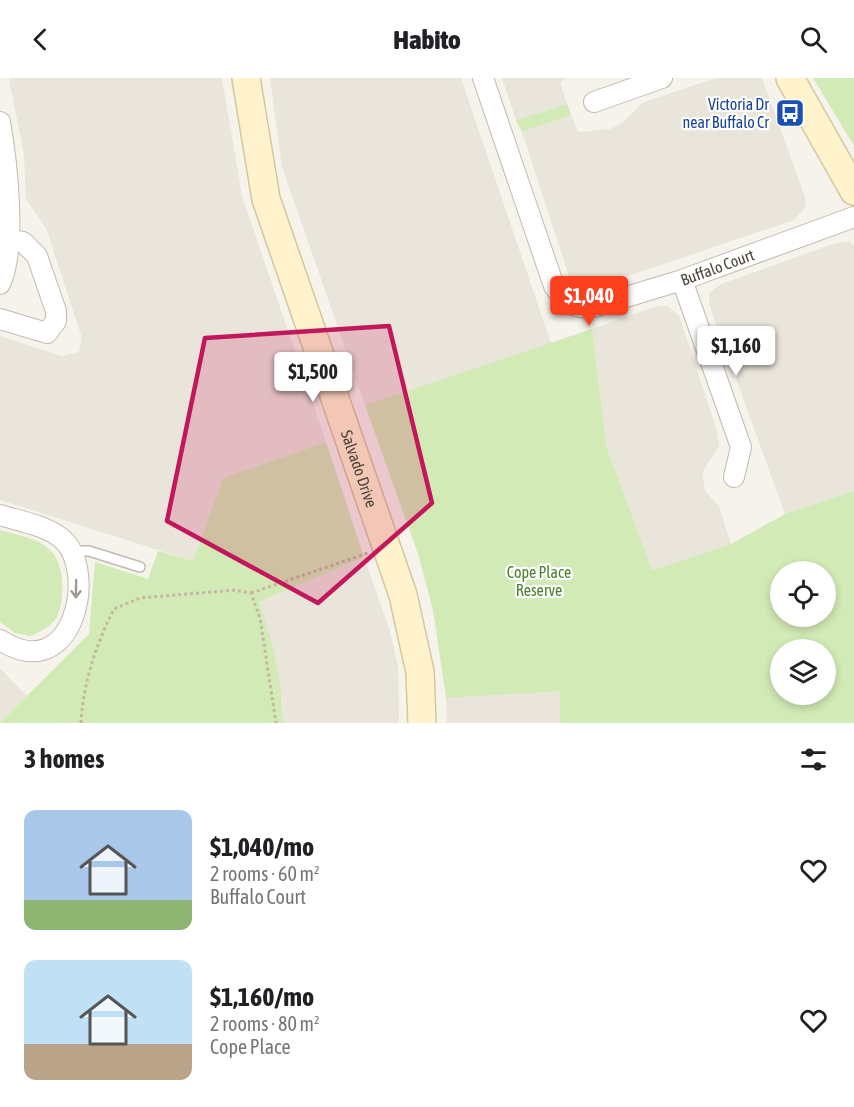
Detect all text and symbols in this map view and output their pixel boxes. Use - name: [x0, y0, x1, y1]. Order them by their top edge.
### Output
- icon: back: [24, 23, 57, 56]
- icon: search: [797, 23, 830, 56]
- text: Habito: [393, 24, 461, 55]
- place label: Victoria Dr near Buffalo Cr: [682, 95, 769, 131]
- bus stop icon: Victoria Dr near Buffalo Cr: [774, 97, 806, 129]
- street label: Buffalo Court: [678, 245, 757, 289]
- pin: $1,040: [540, 276, 638, 327]
- text: $1,040: [564, 284, 614, 307]
- pin: $1,160: [687, 326, 785, 377]
- text: $1,160: [711, 334, 761, 357]
- pin: $1,500: [264, 352, 362, 403]
- text: $1,500: [288, 360, 338, 383]
- street label: Salvado Drive: [338, 428, 381, 510]
- map controls: [770, 561, 836, 705]
- button: locate: [770, 561, 836, 627]
- park label: Cope Place Reserve: [507, 563, 571, 599]
- one-way arrow: [71, 578, 82, 598]
- button: layers: [770, 639, 836, 705]
- icon: filters: [797, 743, 830, 776]
- text: 3 homes: [24, 744, 104, 774]
- text: $1,040/mo: [210, 832, 314, 862]
- icon: home: [72, 834, 144, 906]
- icon: heart: [797, 854, 830, 887]
- text: 2 rooms · 60 m²: [210, 862, 320, 885]
- text: Buffalo Court: [210, 885, 306, 908]
- text: $1,160/mo: [210, 982, 314, 1012]
- icon: home: [72, 984, 144, 1056]
- icon: heart: [797, 1004, 830, 1037]
- text: 2 rooms · 80 m²: [210, 1012, 320, 1035]
- text: Cope Place: [210, 1035, 291, 1058]

